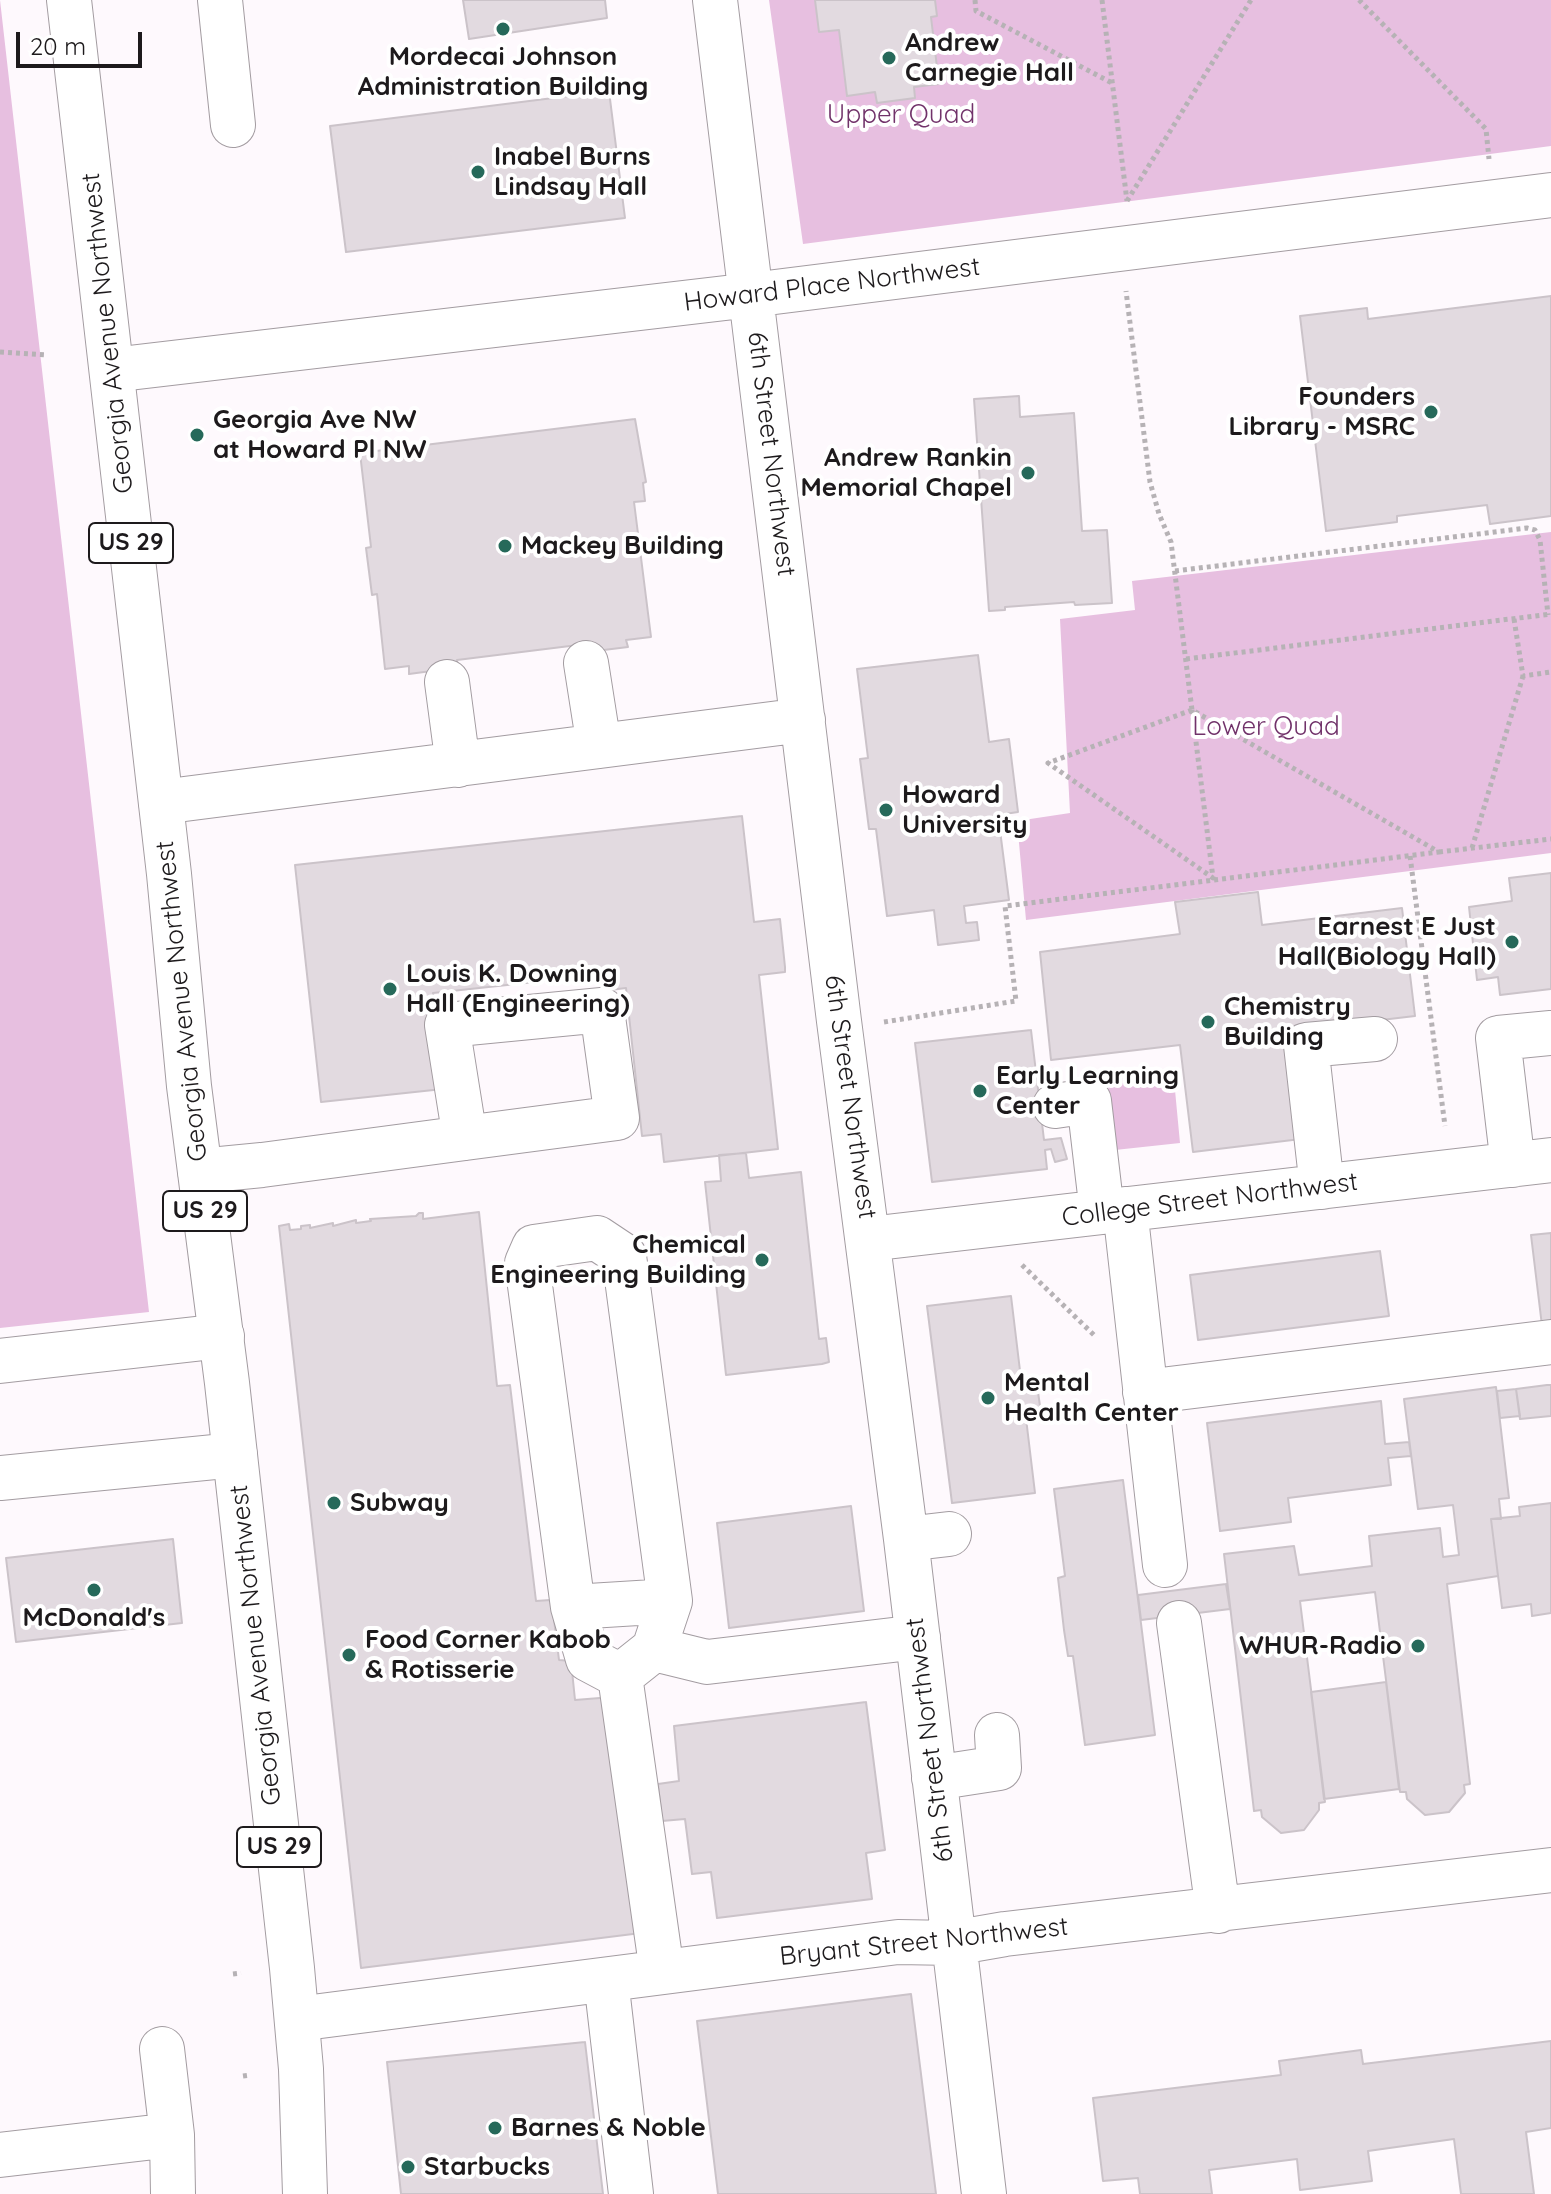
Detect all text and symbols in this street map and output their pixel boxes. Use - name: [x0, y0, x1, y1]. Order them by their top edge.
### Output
- scale bar: [20, 16, 146, 66]
- marker: Mordecai Johnson Administration Building: [494, 20, 512, 38]
- place label: Andrew Carnegie Hall: [905, 27, 1074, 88]
- text: 20 m: [30, 31, 86, 61]
- place label: Mordecai Johnson Administration Building: [358, 41, 648, 102]
- marker: Andrew Carnegie Hall: [880, 49, 898, 67]
- park label: Upper Quad: [827, 99, 975, 131]
- place label: Inabel Burns Lindsay Hall: [494, 141, 651, 202]
- marker: Inabel Burns Lindsay Hall: [469, 163, 487, 181]
- street label: Georgia Avenue Northwest: [76, 171, 140, 495]
- street label: Howard Place Northwest: [682, 251, 982, 319]
- street label: 6th Street Northwest: [741, 330, 801, 578]
- place label: Founders Library - MSRC: [1229, 381, 1415, 442]
- marker: Founders Library - MSRC: [1422, 403, 1440, 421]
- place label: Georgia Ave NW at Howard Pl NW: [213, 404, 426, 466]
- marker: Georgia Ave NW at Howard Pl NW: [188, 426, 206, 444]
- place label: Andrew Rankin Memorial Chapel: [801, 442, 1012, 504]
- marker: Andrew Rankin Memorial Chapel: [1019, 464, 1037, 482]
- road number: US 29: [89, 523, 173, 563]
- place label: Mackey Building: [521, 530, 724, 562]
- marker: Mackey Building: [496, 537, 514, 555]
- park label: Lower Quad: [1192, 711, 1340, 743]
- place label: Howard University: [902, 779, 1028, 840]
- marker: Howard University: [877, 801, 895, 819]
- street label: Georgia Avenue Northwest: [150, 839, 214, 1163]
- place label: Earnest E Just Hall(Biology Hall): [1278, 911, 1496, 972]
- marker: Earnest E Just Hall(Biology Hall): [1503, 933, 1521, 951]
- place label: Louis K. Downing Hall (Engineering): [406, 958, 630, 1020]
- street label: 6th Street Northwest: [817, 973, 883, 1221]
- marker: Louis K. Downing Hall (Engineering): [381, 980, 399, 998]
- place label: Chemistry Building: [1224, 991, 1351, 1052]
- marker: Chemistry Building: [1199, 1013, 1217, 1031]
- place label: Early Learning Center: [996, 1060, 1179, 1122]
- marker: Early Learning Center: [971, 1082, 989, 1100]
- street label: College Street Northwest: [1060, 1166, 1360, 1234]
- road number: US 29: [163, 1191, 247, 1231]
- place label: Chemical Engineering Building: [490, 1229, 746, 1290]
- marker: Chemical Engineering Building: [753, 1251, 771, 1269]
- place label: Mental Health Center: [1004, 1367, 1179, 1428]
- marker: Mental Health Center: [979, 1389, 997, 1407]
- street label: Georgia Avenue Northwest: [224, 1483, 288, 1807]
- place label: Subway: [350, 1487, 449, 1519]
- marker: Subway: [325, 1494, 343, 1512]
- marker: McDonald's: [85, 1581, 103, 1599]
- place label: McDonald's: [23, 1602, 165, 1634]
- street label: 6th Street Northwest: [900, 1616, 960, 1864]
- place label: Food Corner Kabob & Rotisserie: [365, 1624, 611, 1686]
- place label: WHUR-Radio: [1239, 1630, 1402, 1662]
- marker: WHUR-Radio: [1409, 1637, 1427, 1655]
- marker: Food Corner Kabob & Rotisserie: [340, 1646, 358, 1664]
- road number: US 29: [237, 1827, 321, 1867]
- street label: Bryant Street Northwest: [778, 1911, 1070, 1973]
- place label: Barnes & Noble: [511, 2112, 706, 2144]
- marker: Barnes & Noble: [486, 2119, 504, 2137]
- place label: Starbucks: [424, 2151, 550, 2183]
- marker: Starbucks: [399, 2158, 417, 2176]

